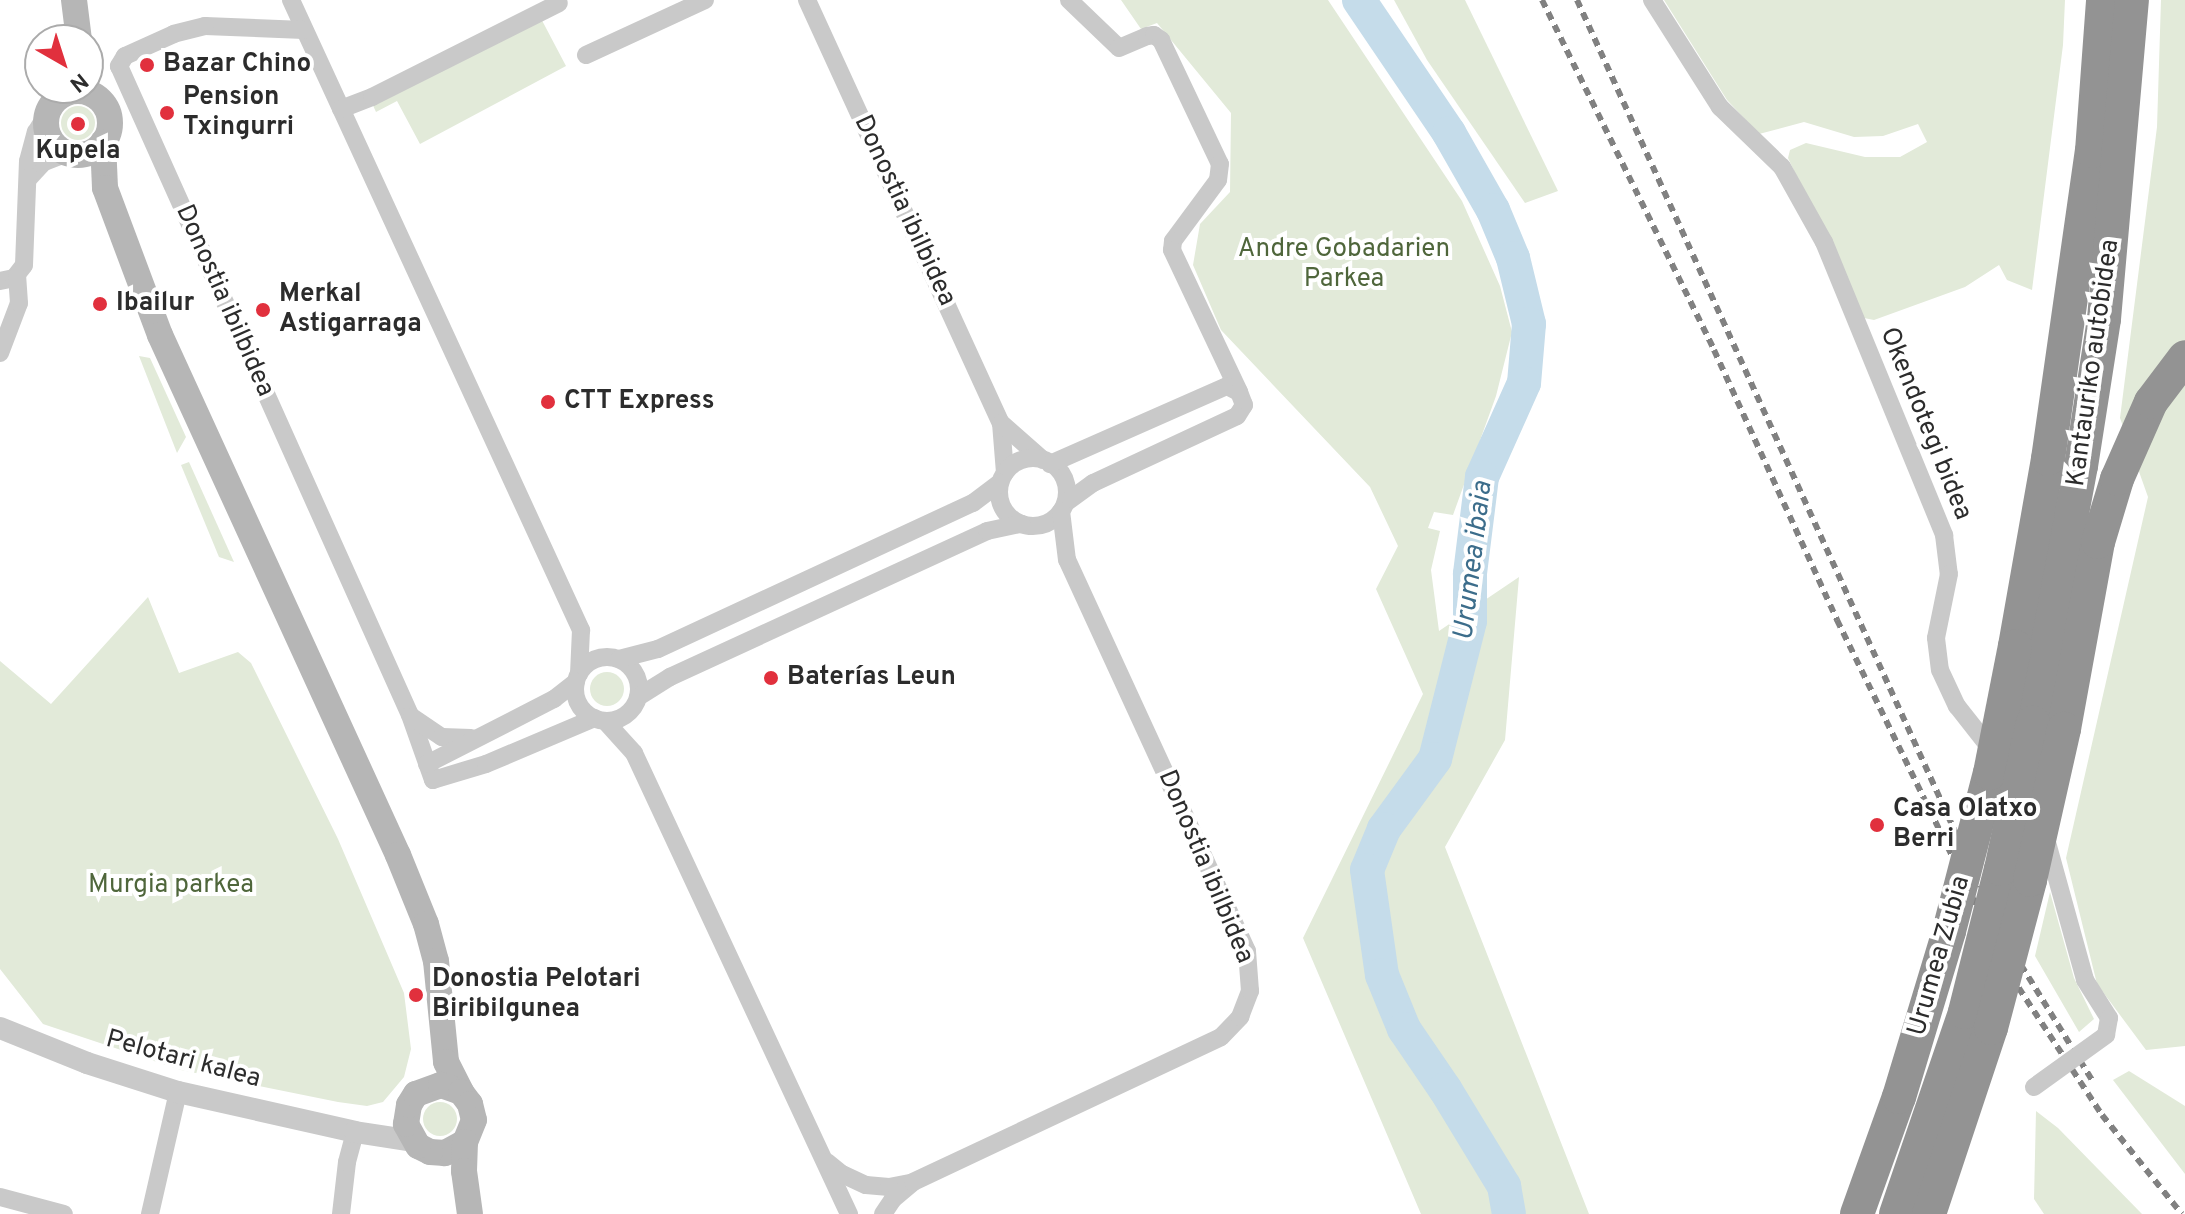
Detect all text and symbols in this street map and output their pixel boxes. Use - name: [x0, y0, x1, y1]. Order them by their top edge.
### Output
- north arrow: [24, 24, 104, 104]
- place label: Bazar Chino: [163, 49, 311, 81]
- marker: Bazar Chino: [138, 56, 156, 74]
- text: N: [64, 66, 93, 97]
- place label: Pension Txingurri: [183, 82, 294, 144]
- marker: Pension Txingurri: [158, 104, 176, 122]
- street label: Donostia ibilbidea: [846, 111, 962, 311]
- marker: Kupela: [69, 115, 87, 133]
- place label: Kupela: [36, 136, 120, 168]
- street label: Donostia ibilbidea: [168, 200, 280, 402]
- park label: Andre Gobadarien Parkea: [1238, 234, 1450, 296]
- street label: Kantauriko autobidea: [2061, 238, 2127, 488]
- place label: Merkal Astigarraga: [279, 279, 422, 340]
- place label: Ibailur: [116, 288, 194, 320]
- marker: Ibailur: [91, 295, 109, 313]
- marker: Merkal Astigarraga: [254, 301, 272, 319]
- street label: Okendotegi bidea: [1872, 323, 1978, 525]
- place label: CTT Express: [564, 386, 715, 418]
- marker: CTT Express: [539, 393, 557, 411]
- water label: Urumea ibaia: [1448, 479, 1500, 643]
- place label: Baterías Leun: [787, 662, 956, 694]
- marker: Baterías Leun: [762, 669, 780, 687]
- street label: Donostia ibilbidea: [1150, 766, 1260, 968]
- place label: Casa Olatxo Berri: [1893, 794, 2037, 856]
- marker: Casa Olatxo Berri: [1868, 816, 1886, 834]
- park label: Murgia parkea: [88, 870, 254, 902]
- street label: Urumea Zubia: [1902, 872, 1978, 1040]
- place label: Donostia Pelotari Biribilgunea: [432, 964, 641, 1026]
- marker: Donostia Pelotari Biribilgunea: [407, 986, 425, 1004]
- street label: Pelotari kalea: [102, 1024, 264, 1096]

